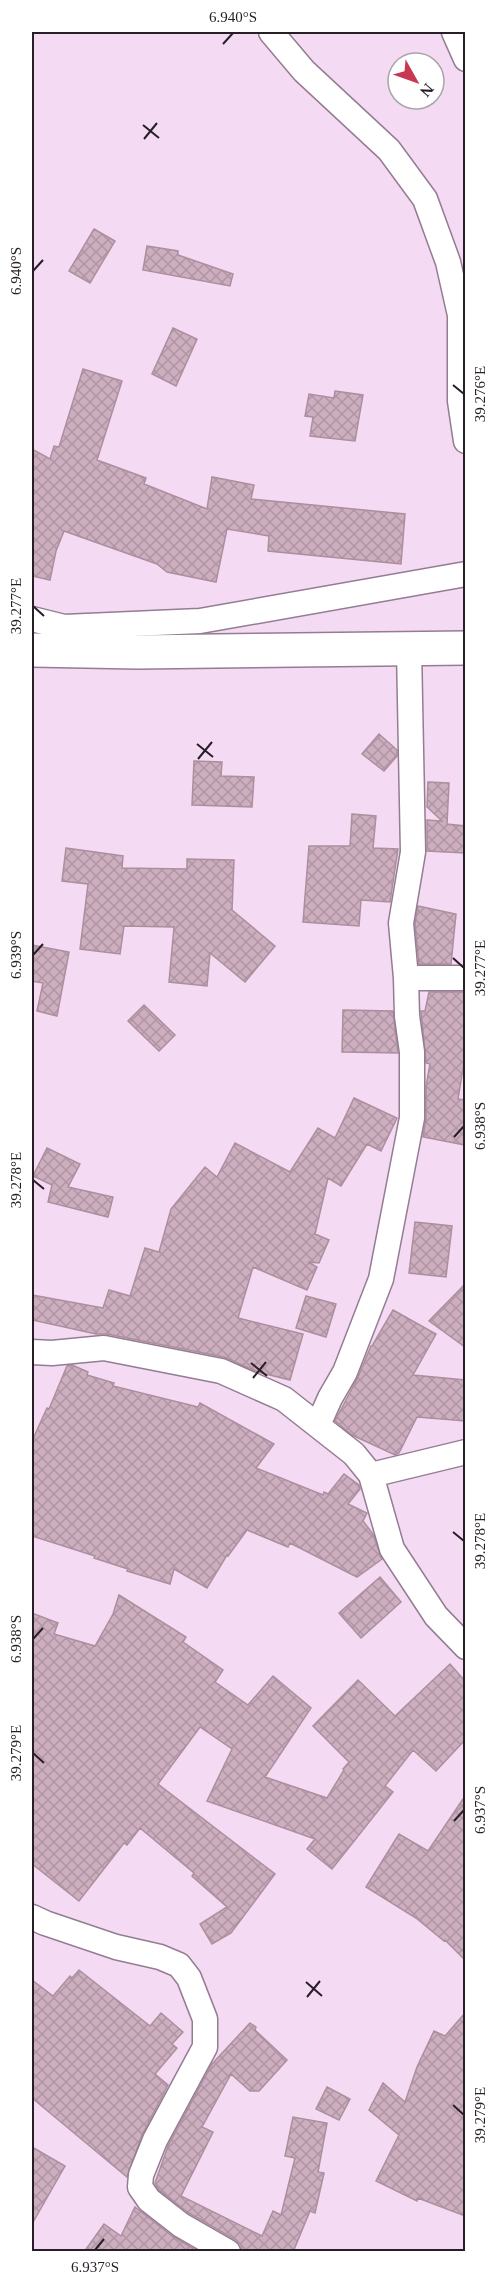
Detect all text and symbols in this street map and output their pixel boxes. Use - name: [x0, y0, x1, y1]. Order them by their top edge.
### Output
- text: 6.940°S: [209, 9, 257, 25]
- north arrow: [386, 51, 446, 111]
- text: N: [417, 80, 437, 101]
- text: 6.940°S: [8, 247, 24, 295]
- text: 39.276°E: [472, 366, 488, 422]
- text: 39.277°E: [8, 578, 24, 634]
- text: 6.939°S: [8, 931, 24, 979]
- text: 39.277°E: [472, 940, 488, 996]
- text: 6.938°S: [472, 1102, 488, 1150]
- text: 39.278°E: [8, 1152, 24, 1208]
- text: 39.278°E: [472, 1513, 488, 1569]
- text: 6.938°S: [8, 1615, 24, 1663]
- text: 39.279°E: [8, 1725, 24, 1781]
- text: 6.937°S: [472, 1786, 488, 1834]
- text: 39.279°E: [472, 2087, 488, 2143]
- text: 6.937°S: [71, 2259, 119, 2275]

